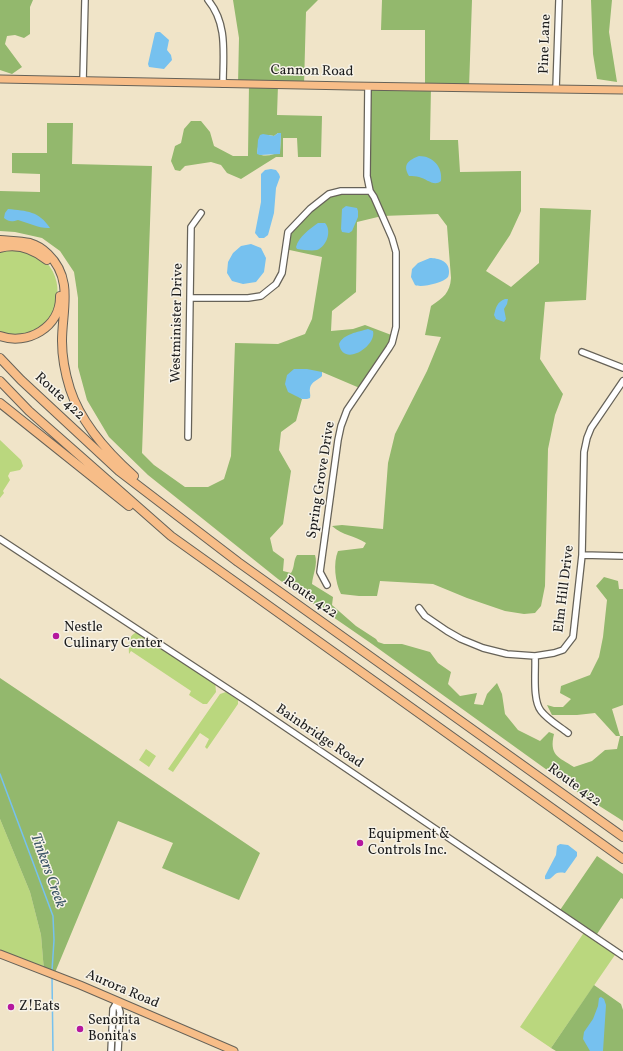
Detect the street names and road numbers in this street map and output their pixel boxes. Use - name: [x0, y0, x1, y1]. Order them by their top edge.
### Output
- street label: Pine Lane: [537, 14, 555, 74]
- street label: Cannon Road: [270, 63, 354, 81]
- street label: Westminister Drive: [169, 263, 187, 383]
- street label: Route 422: [31, 370, 87, 424]
- street label: Spring Grove Drive: [304, 420, 340, 540]
- street label: Elm Hill Drive: [551, 544, 579, 634]
- street label: Route 422: [280, 573, 340, 623]
- street label: Bainbridge Road: [272, 701, 366, 773]
- street label: Route 422: [544, 761, 604, 811]
- street label: Aurora Road: [83, 967, 161, 1013]

